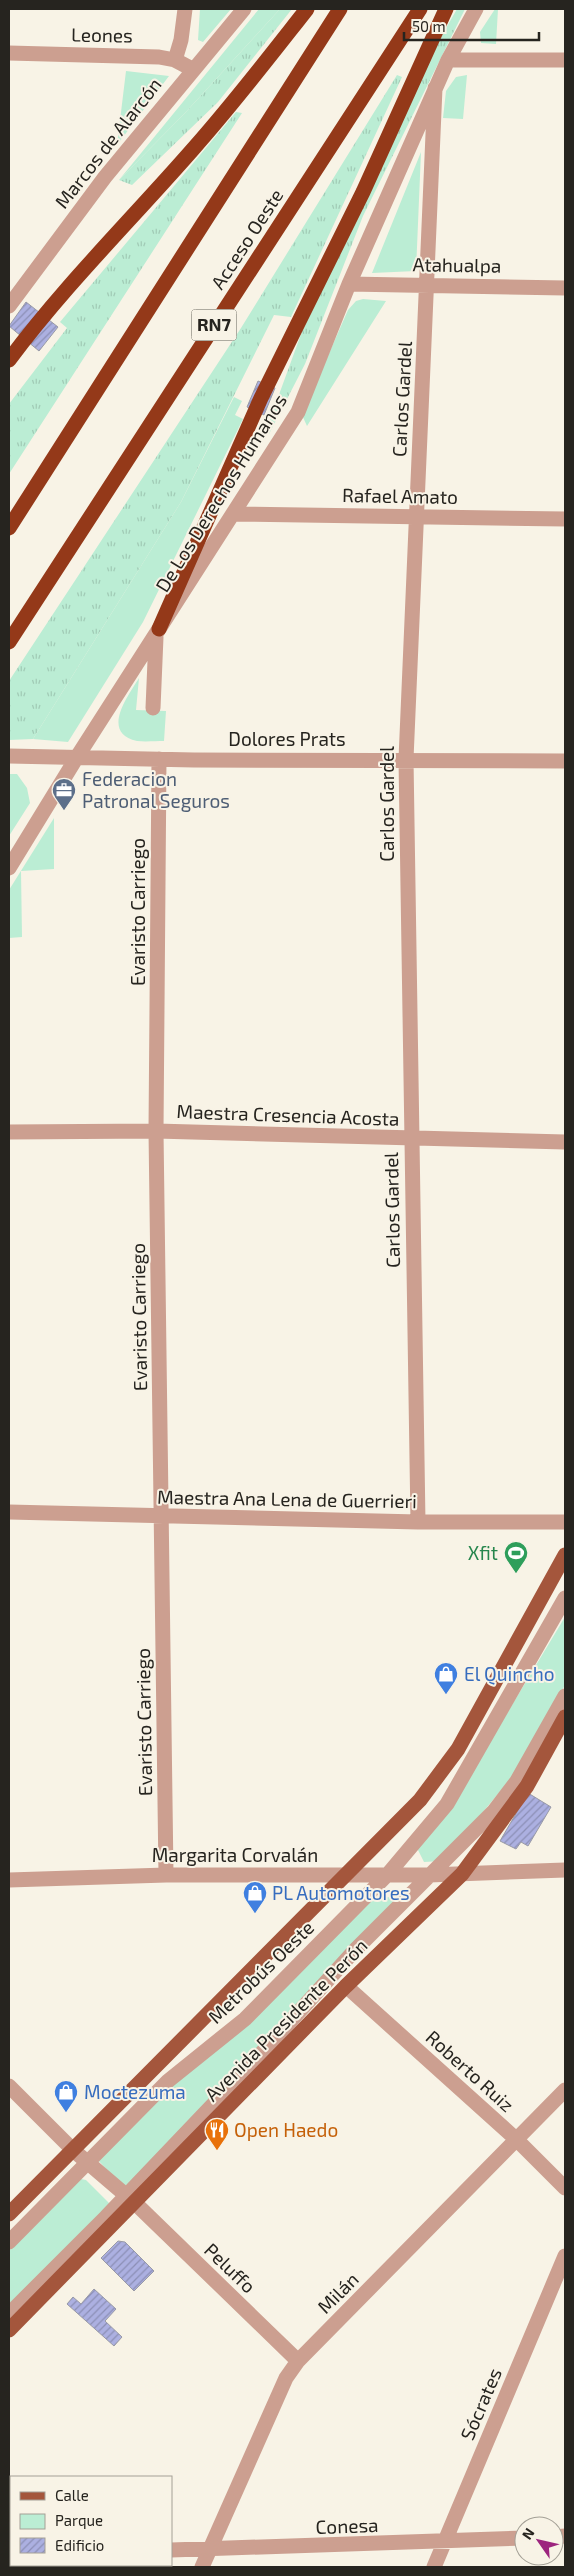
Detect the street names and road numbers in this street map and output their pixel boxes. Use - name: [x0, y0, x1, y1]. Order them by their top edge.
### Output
- street label: Leones: [71, 22, 133, 47]
- street label: Marcos de Alarcón: [49, 73, 166, 213]
- street label: Acceso Oeste: [206, 184, 288, 293]
- street label: Atahualpa: [412, 252, 502, 277]
- road number: RN7: [192, 310, 236, 340]
- street label: Carlos Gardel: [387, 340, 416, 457]
- street label: De Los Derechos Humanos: [150, 390, 291, 596]
- street label: Rafael Amato: [342, 483, 458, 508]
- street label: Dolores Prats: [228, 727, 346, 750]
- street label: Carlos Gardel: [375, 746, 398, 862]
- street label: Evaristo Carriego: [126, 838, 149, 986]
- street label: Maestra Cresencia Acosta: [176, 1099, 400, 1130]
- street label: Carlos Gardel: [379, 1152, 404, 1268]
- street label: Evaristo Carriego: [126, 1243, 151, 1391]
- street label: Maestra Ana Lena de Guerrieri: [157, 1485, 417, 1512]
- street label: Evaristo Carriego: [131, 1648, 156, 1796]
- street label: Margarita Corvalán: [152, 1843, 318, 1866]
- street label: Metrobús Oeste: [203, 1916, 318, 2028]
- street label: Avenida Presidente Perón: [200, 1934, 372, 2106]
- street label: Roberto Ruiz: [422, 2025, 519, 2116]
- street label: Peluffo: [200, 2238, 261, 2297]
- street label: Milán: [312, 2267, 363, 2318]
- street label: Sócrates: [455, 2364, 506, 2443]
- street label: Conesa: [315, 2513, 379, 2538]

